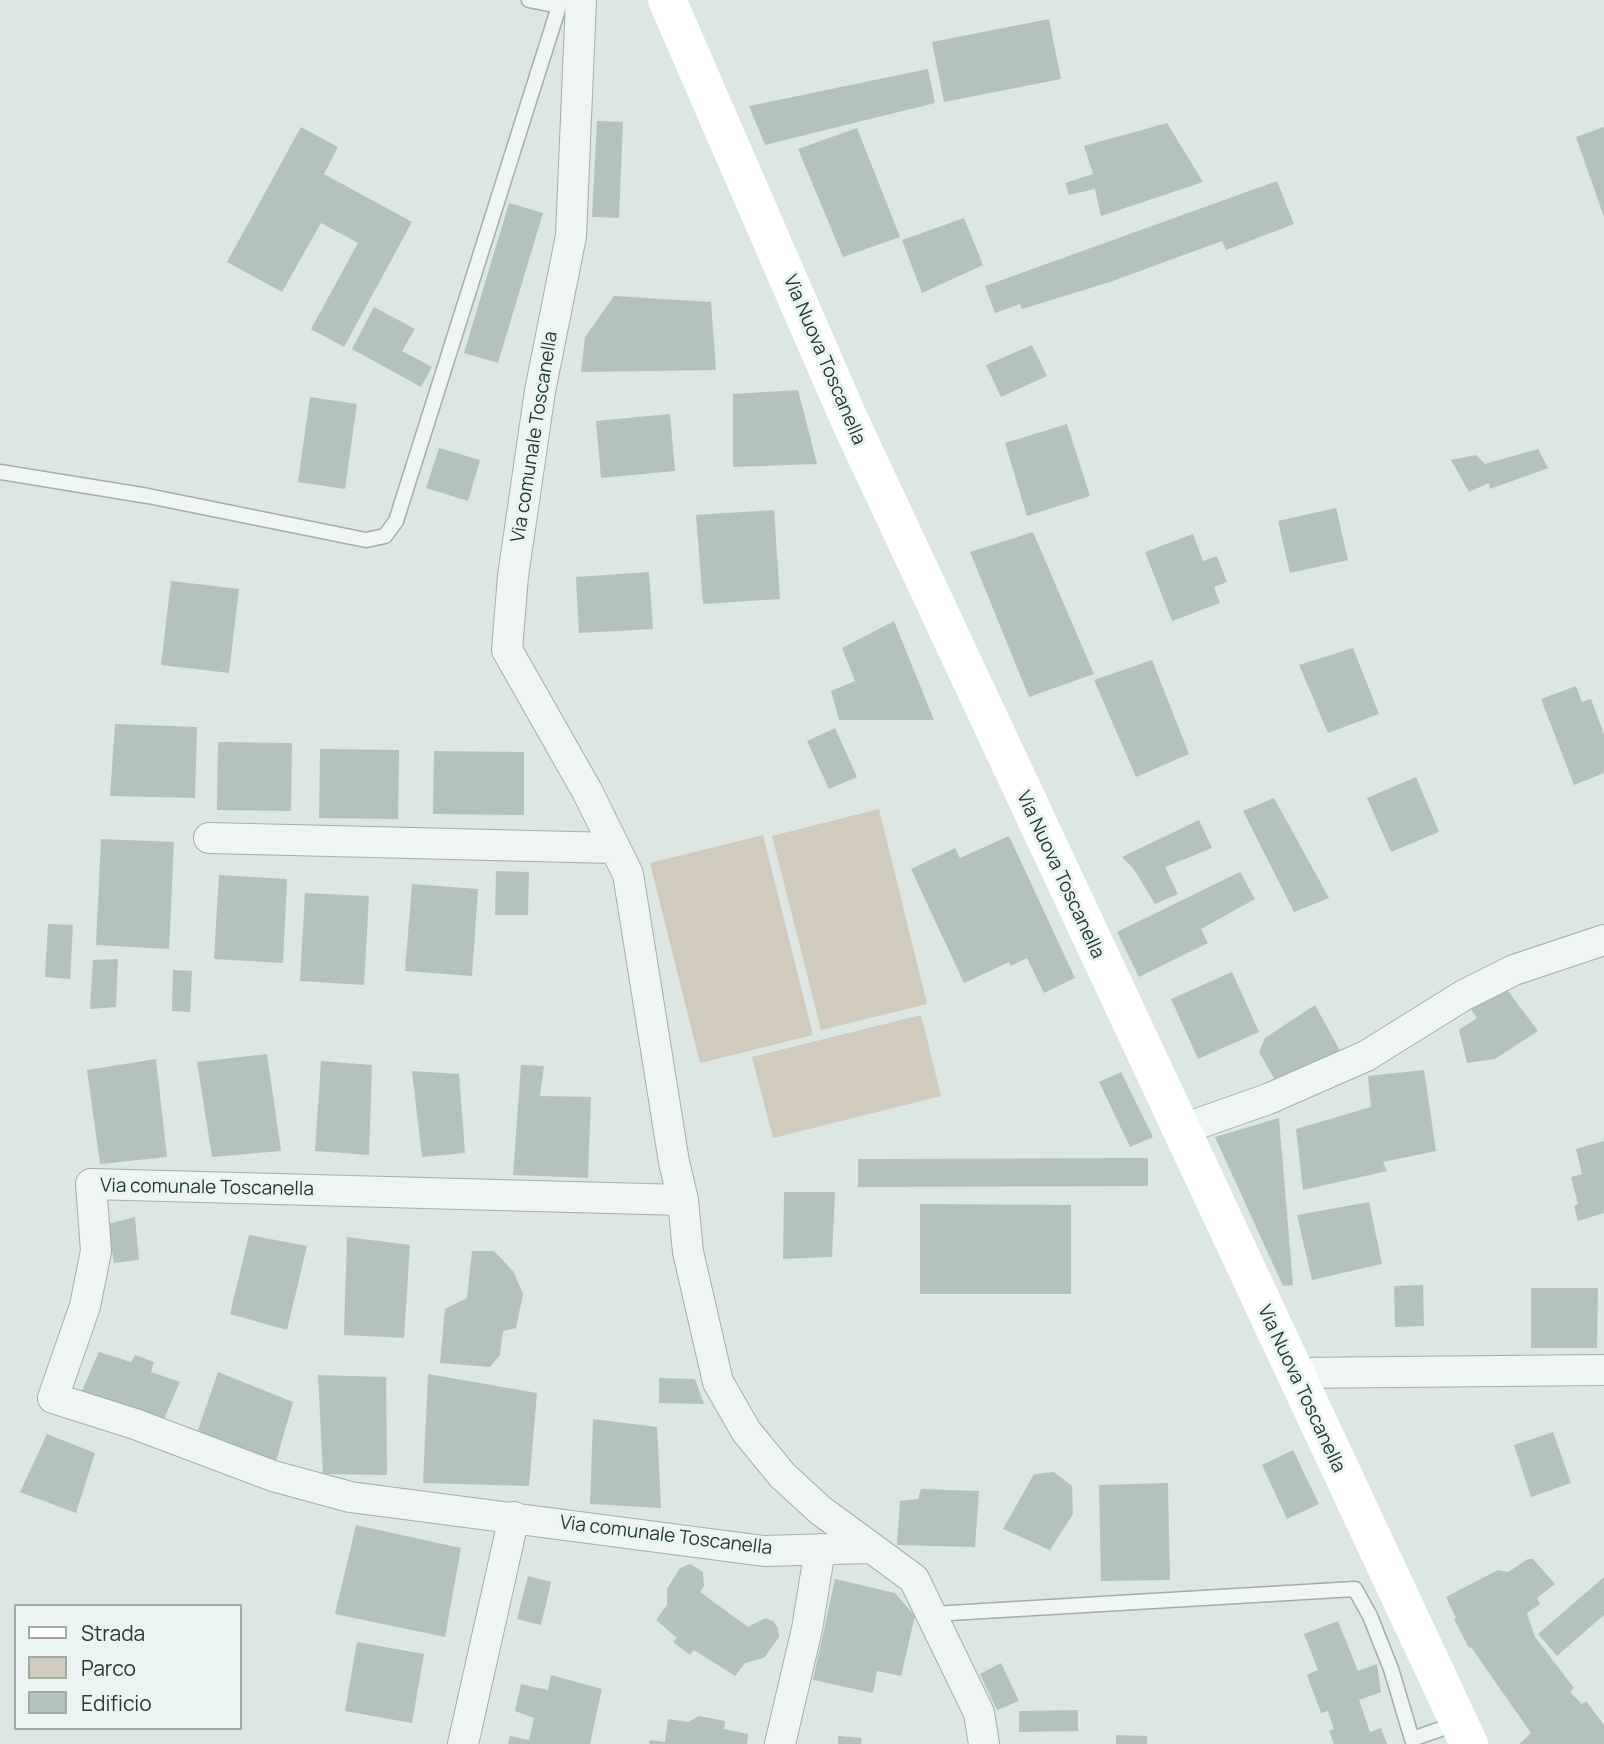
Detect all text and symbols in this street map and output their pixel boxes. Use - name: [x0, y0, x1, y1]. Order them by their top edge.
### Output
- street label: Via Nuova Toscanella: [778, 272, 870, 448]
- street label: Via comunale Toscanella: [507, 330, 563, 544]
- street label: Via Nuova Toscanella: [1011, 788, 1109, 962]
- street label: Via comunale Toscanella: [100, 1175, 314, 1201]
- street label: Via Nuova Toscanella: [1252, 1302, 1350, 1476]
- street label: Via comunale Toscanella: [559, 1512, 773, 1560]
- legend: [14, 1604, 242, 1730]
- text: Strada: [81, 1619, 145, 1647]
- text: Parco: [81, 1654, 136, 1682]
- text: Edificio: [81, 1689, 152, 1717]

